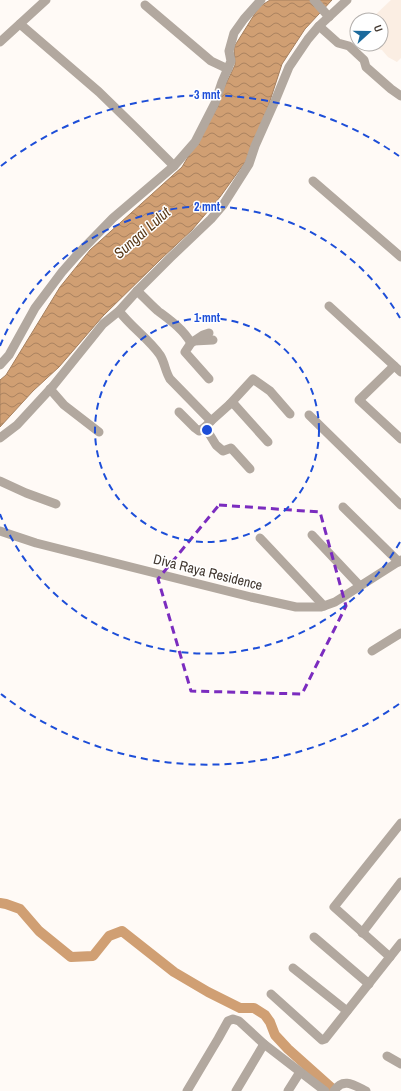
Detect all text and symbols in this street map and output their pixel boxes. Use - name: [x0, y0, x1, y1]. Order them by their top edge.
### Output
- north arrow: [349, 12, 389, 52]
- text: U: [371, 23, 386, 34]
- text: 3 mnt: [194, 87, 221, 103]
- text: 2 mnt: [194, 199, 221, 215]
- water label: Sungai Lulut: [109, 202, 175, 263]
- text: 1 mnt: [194, 310, 221, 326]
- centre of rings: [200, 423, 214, 437]
- street label: Diva Raya Residence: [152, 550, 264, 594]

